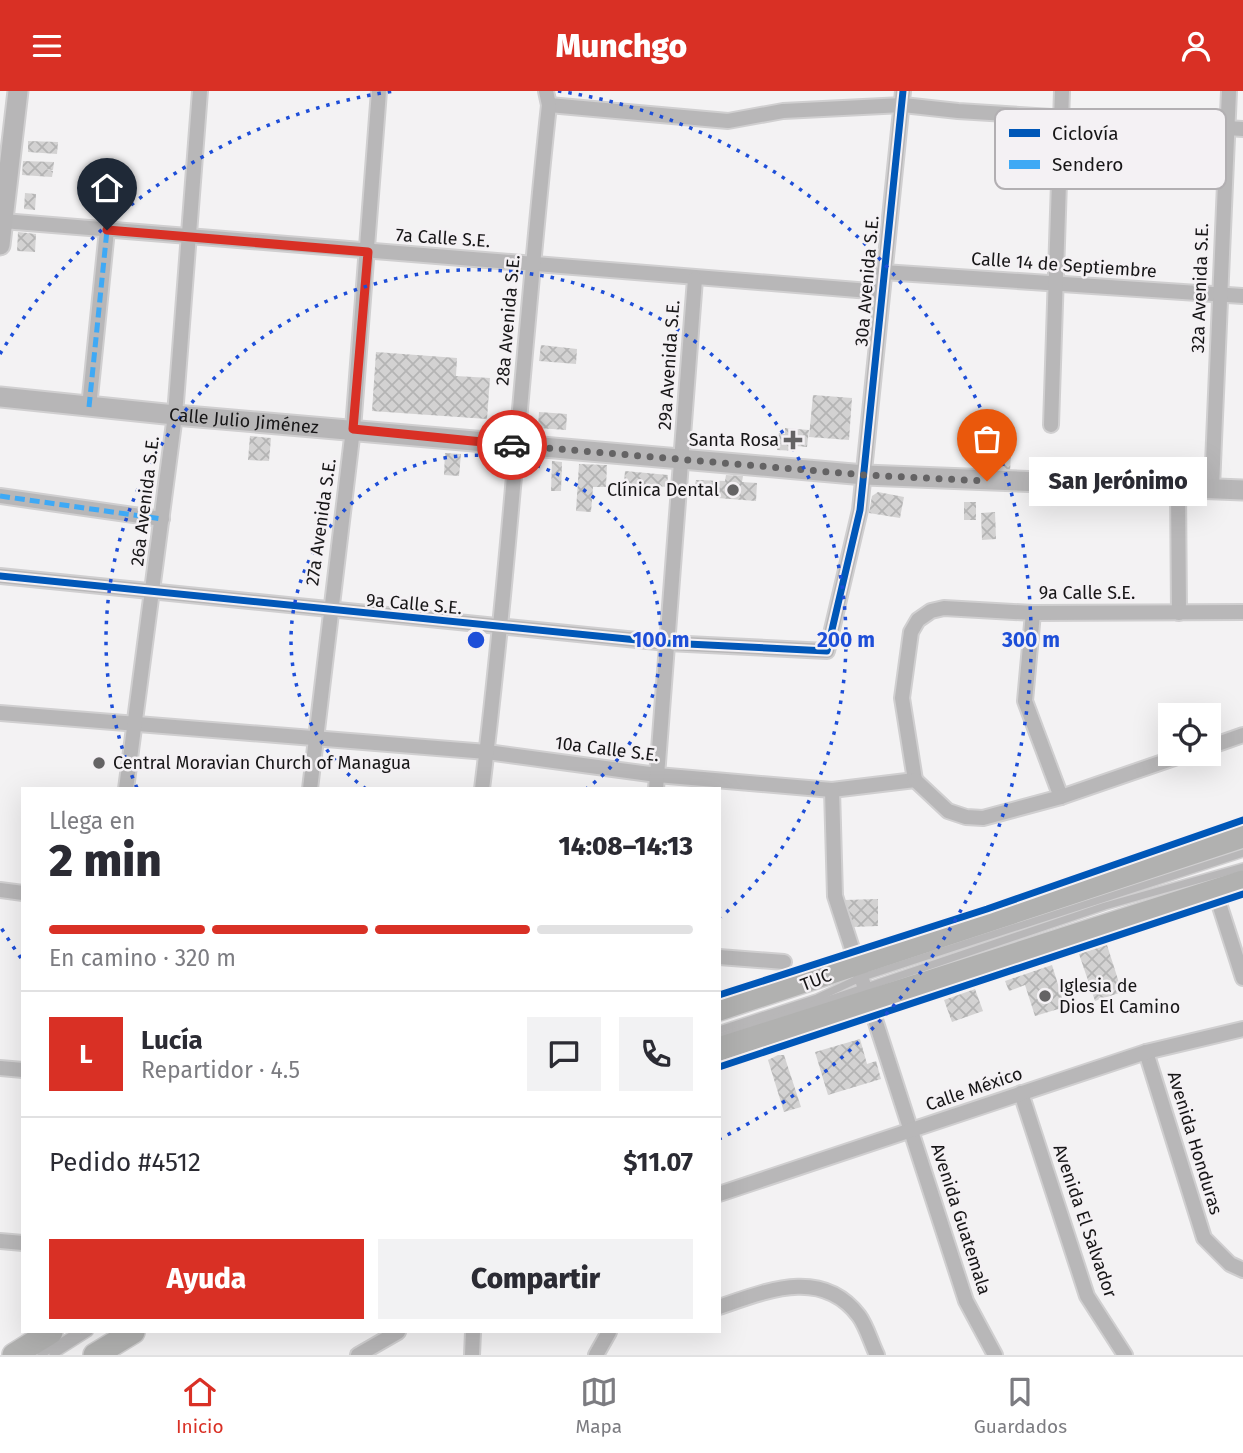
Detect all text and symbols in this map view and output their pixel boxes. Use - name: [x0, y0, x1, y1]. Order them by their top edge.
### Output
- icon: menu: [28, 27, 66, 65]
- text: Munchgo: [556, 27, 687, 65]
- icon: person: [1177, 27, 1215, 65]
- legend: [995, 109, 1226, 189]
- text: Ciclovía: [1052, 122, 1119, 145]
- text: Sendero: [1052, 153, 1123, 176]
- pin: [77, 158, 137, 230]
- icon: home: [88, 169, 126, 207]
- street label: 30a Avenida S.E.: [850, 215, 884, 347]
- street label: 32a Avenida S.E.: [1187, 223, 1213, 353]
- street label: 7a Calle S.E.: [395, 224, 491, 252]
- street label: Calle 14 de Septiembre: [970, 248, 1158, 282]
- street label: 28a Avenida S.E.: [491, 254, 525, 386]
- street label: 29a Avenida S.E.: [653, 299, 685, 431]
- street label: Calle Julio Jiménez: [168, 403, 320, 438]
- pin: [957, 409, 1017, 481]
- courier: [477, 410, 547, 480]
- icon: bag: [968, 420, 1006, 458]
- icon: car: [493, 426, 531, 464]
- place label: Santa Rosa: [689, 429, 779, 451]
- marker: Santa Rosa: [785, 432, 801, 448]
- street label: 26a Avenida S.E.: [126, 435, 164, 567]
- street label: 27a Avenida S.E.: [301, 457, 341, 587]
- callout: San Jerónimo: [1029, 457, 1208, 505]
- text: San Jerónimo: [1048, 467, 1188, 495]
- place label: Clínica Dental: [607, 479, 719, 501]
- marker: Clínica Dental: [725, 482, 741, 498]
- street label: 9a Calle S.E.: [1039, 582, 1135, 604]
- street label: 9a Calle S.E.: [365, 589, 463, 619]
- text: 100 m: [632, 627, 690, 653]
- text: 200 m: [817, 627, 875, 653]
- text: 300 m: [1001, 627, 1060, 653]
- centre of rings: [464, 628, 488, 652]
- map controls: [1158, 703, 1221, 766]
- button: locate: [1158, 703, 1221, 766]
- street label: 10a Calle S.E.: [554, 732, 660, 766]
- place label: Central Moravian Church of Managua: [113, 752, 411, 774]
- marker: Central Moravian Church of Managua: [91, 755, 107, 771]
- text: Llega en: [49, 807, 135, 835]
- text: 14:08–14:13: [558, 831, 693, 862]
- text: 2 min: [49, 833, 162, 888]
- text: En camino · 320 m: [49, 944, 236, 972]
- street label: TUC: [797, 964, 835, 996]
- place label: Iglesia de Dios El Camino: [1059, 975, 1180, 1018]
- marker: Iglesia de Dios El Camino: [1037, 988, 1053, 1004]
- button: chat: [527, 1017, 601, 1091]
- button: phone: [619, 1017, 693, 1091]
- text: Lucía: [141, 1025, 203, 1056]
- text: L: [79, 1039, 93, 1070]
- text: Repartidor · 4.5: [141, 1056, 300, 1084]
- street label: Calle México: [923, 1062, 1025, 1116]
- street label: Avenida Honduras: [1163, 1069, 1227, 1217]
- street label: Avenida Guatemala: [926, 1141, 996, 1297]
- street label: Avenida El Salvador: [1048, 1142, 1122, 1301]
- text: Pedido #4512: [49, 1147, 201, 1178]
- text: $11.07: [623, 1147, 693, 1178]
- button: Ayuda: [49, 1239, 364, 1319]
- button: Compartir: [378, 1239, 693, 1319]
- tab: Inicio: [176, 1373, 224, 1438]
- tab: Mapa: [575, 1373, 622, 1438]
- tab: Guardados: [974, 1373, 1067, 1438]

